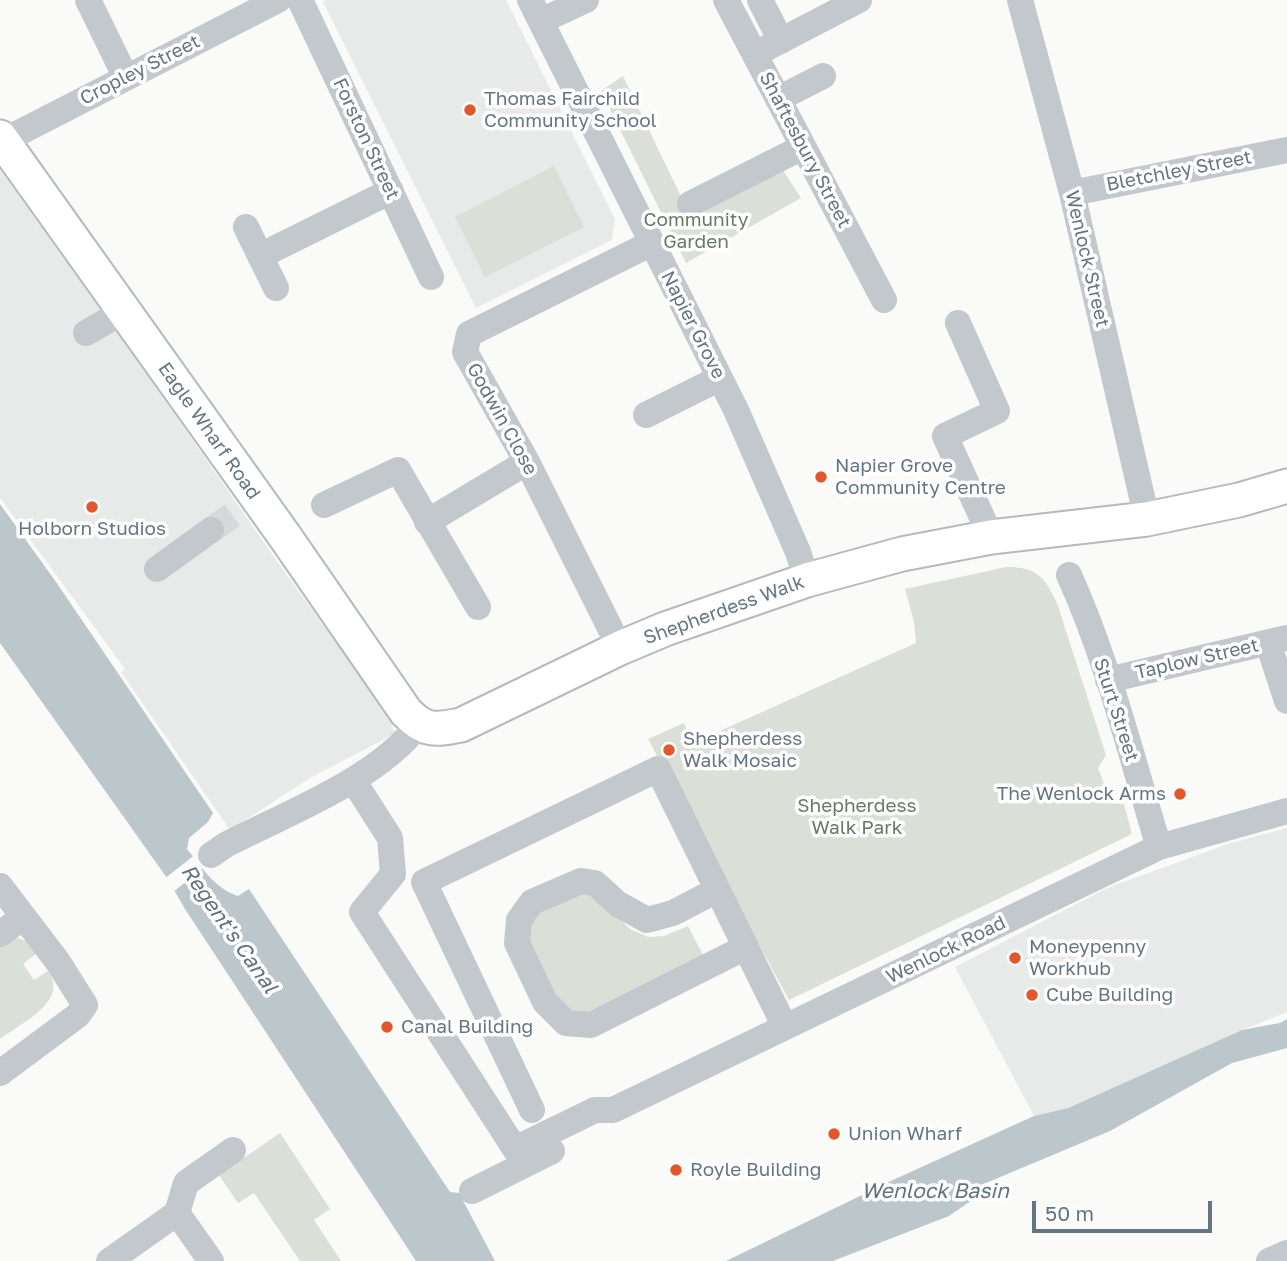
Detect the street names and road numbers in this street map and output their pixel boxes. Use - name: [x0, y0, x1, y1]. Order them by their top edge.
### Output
- street label: Cropley Street: [76, 30, 204, 110]
- street label: Shaftesbury Street: [754, 68, 856, 232]
- street label: Forston Street: [328, 75, 404, 203]
- street label: Bletchley Street: [1104, 146, 1254, 196]
- street label: Wenlock Street: [1060, 188, 1114, 330]
- street label: Napier Grove: [656, 267, 730, 383]
- street label: Eagle Wharf Road: [153, 358, 265, 504]
- street label: Godwin Close: [462, 359, 542, 479]
- street label: Shepherdess Walk: [641, 570, 807, 650]
- street label: Taplow Street: [1133, 634, 1261, 684]
- street label: Sturt Street: [1089, 655, 1143, 765]
- street label: Wenlock Road: [883, 911, 1009, 989]

